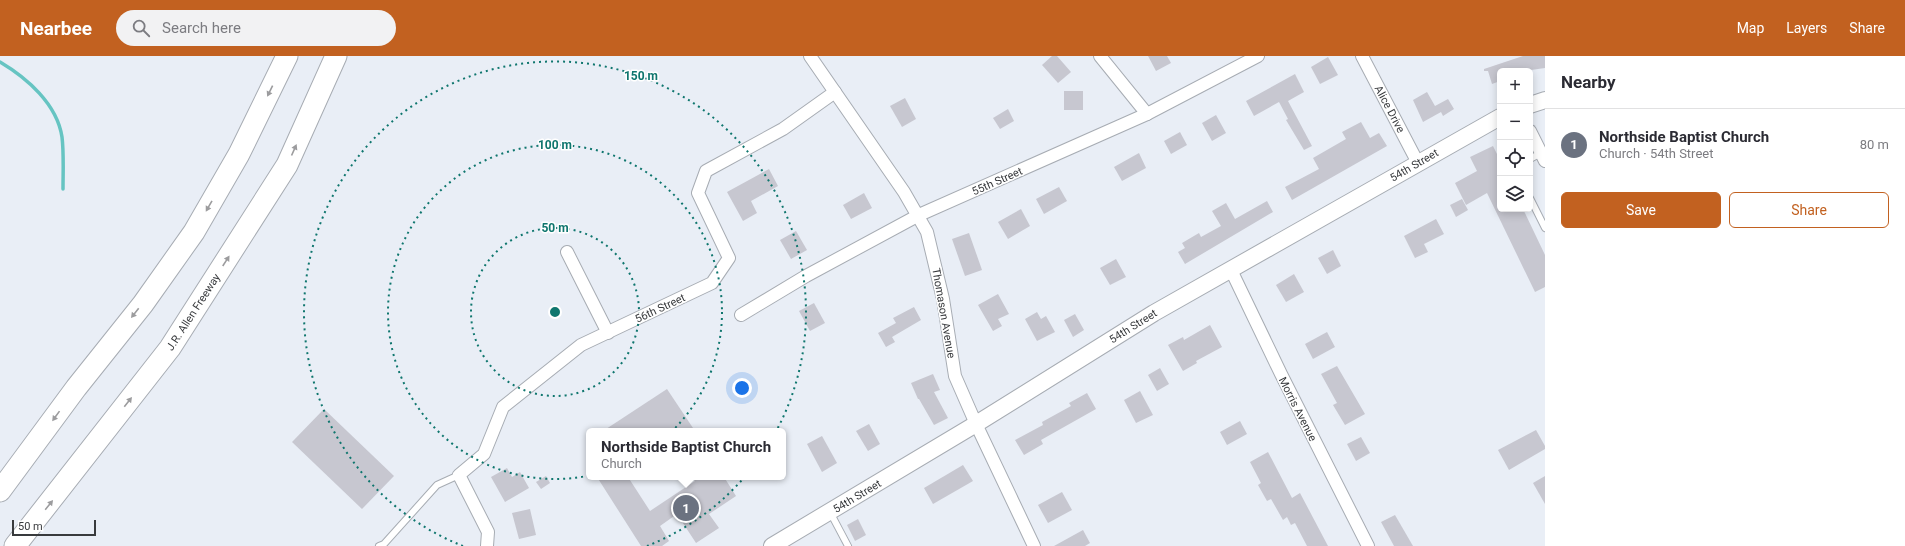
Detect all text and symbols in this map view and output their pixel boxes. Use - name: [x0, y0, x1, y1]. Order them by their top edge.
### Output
- search box: [116, 10, 396, 46]
- text: Nearbee: [20, 17, 92, 40]
- icon: search: [130, 17, 152, 39]
- text: Search here: [162, 19, 241, 37]
- text: Map: [1737, 20, 1764, 36]
- text: Layers: [1786, 20, 1827, 36]
- text: Share: [1849, 20, 1885, 36]
- map controls: [1497, 68, 1533, 212]
- button: +: [1497, 68, 1533, 104]
- text: 150 m: [624, 69, 658, 83]
- text: Nearby: [1561, 72, 1616, 92]
- street label: Alice Drive: [1372, 83, 1407, 135]
- one-way arrow: [267, 85, 273, 97]
- button: −: [1497, 104, 1533, 140]
- text: Northside Baptist Church: [1599, 128, 1769, 146]
- text: 1: [1570, 137, 1578, 152]
- text: 80 m: [1860, 137, 1889, 152]
- text: 100 m: [538, 138, 572, 152]
- button: locate: [1497, 140, 1533, 176]
- one-way arrow: [291, 144, 297, 156]
- street label: 54th Street: [1388, 146, 1441, 185]
- text: Church · 54th Street: [1599, 146, 1713, 161]
- street label: 55th Street: [970, 164, 1025, 198]
- button: layers: [1497, 176, 1533, 212]
- button: Save: [1561, 192, 1721, 228]
- button: Share: [1729, 192, 1889, 228]
- one-way arrow: [206, 200, 213, 212]
- text: 50 m: [541, 221, 569, 235]
- one-way arrow: [222, 256, 230, 266]
- street label: Thomason Avenue: [929, 267, 958, 359]
- street label: J.R. Allen Freeway: [164, 271, 224, 353]
- street label: 56th Street: [633, 291, 688, 326]
- centre of rings: [548, 305, 562, 319]
- street label: 54th Street: [1107, 306, 1160, 346]
- one-way arrow: [131, 307, 140, 318]
- street label: Morris Avenue: [1276, 375, 1319, 444]
- your location: [732, 378, 752, 398]
- one-way arrow: [124, 397, 133, 408]
- one-way arrow: [52, 410, 60, 421]
- popup: [586, 428, 786, 480]
- text: Northside Baptist Church: [601, 438, 771, 456]
- text: Church: [601, 456, 642, 471]
- street label: 54th Street: [831, 477, 884, 516]
- pin: 1: [673, 493, 699, 523]
- one-way arrow: [44, 499, 53, 510]
- scale bar: [12, 518, 96, 537]
- text: 50 m: [18, 520, 43, 533]

